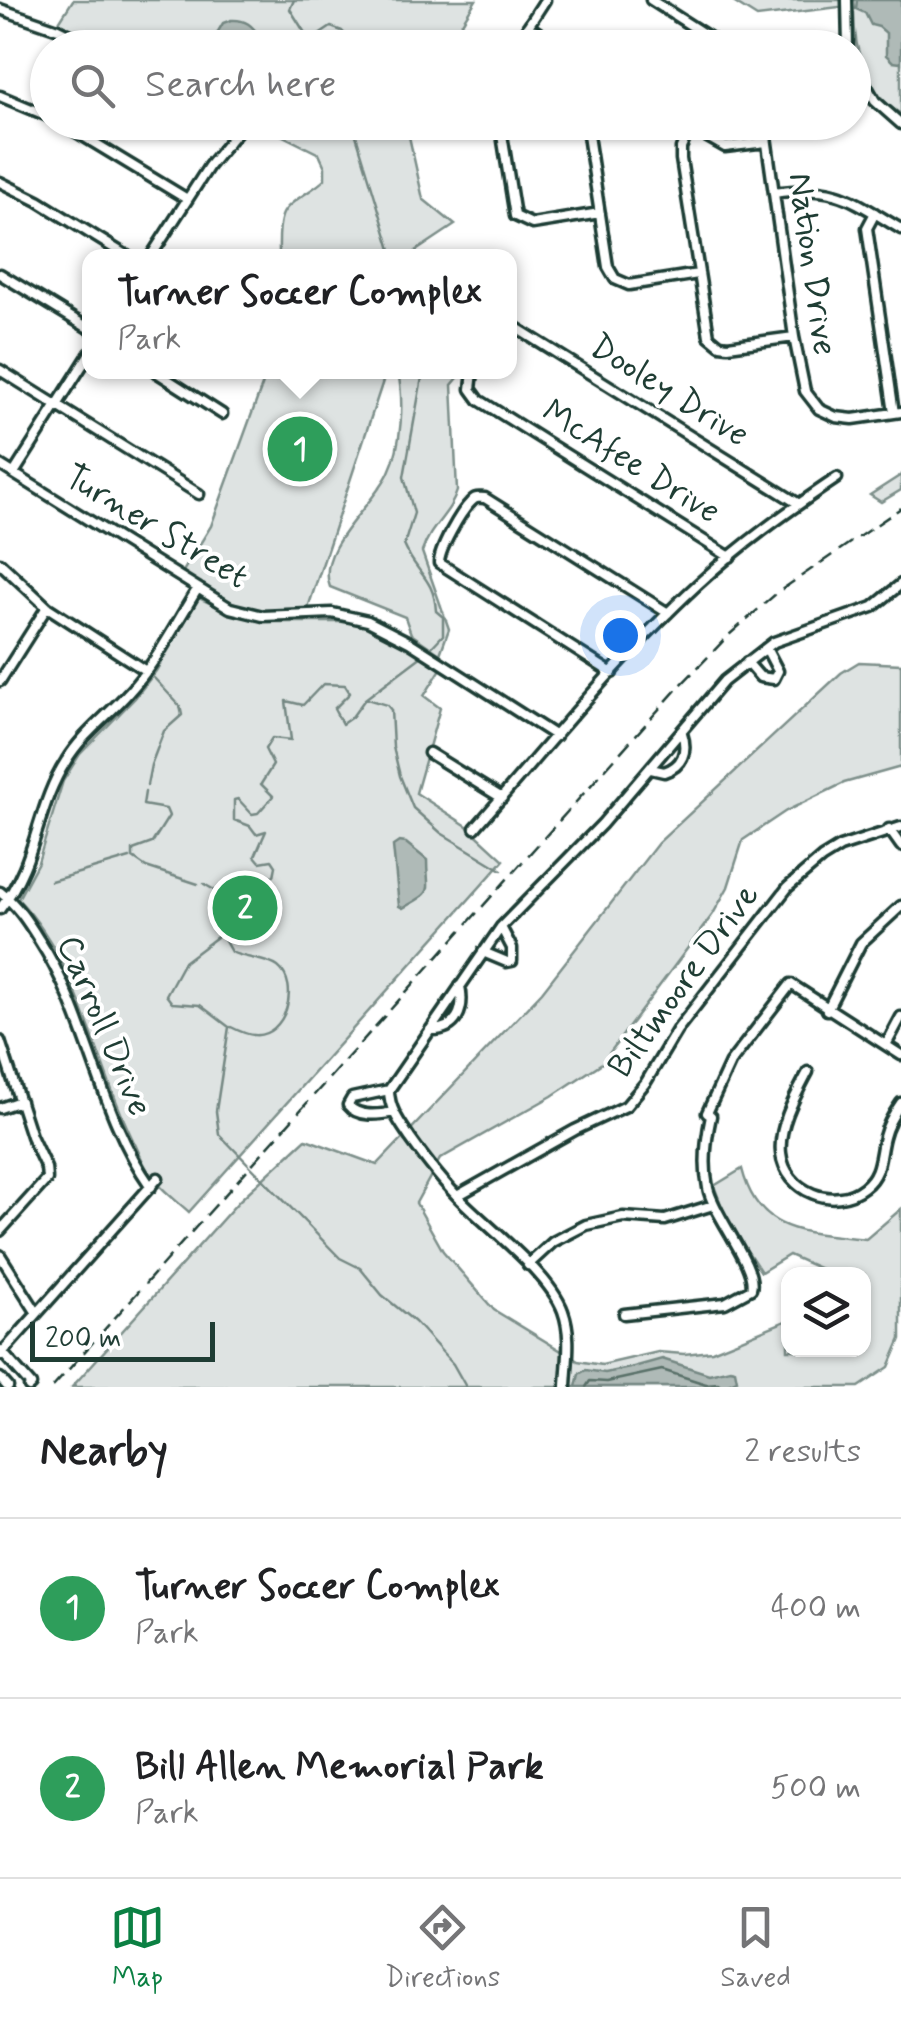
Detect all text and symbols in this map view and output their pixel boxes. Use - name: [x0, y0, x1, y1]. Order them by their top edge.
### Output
- search box: [30, 30, 871, 140]
- icon: search: [65, 58, 120, 113]
- text: Search here: [145, 61, 336, 110]
- street label: Nation Drive: [776, 170, 848, 358]
- popup: [82, 249, 517, 379]
- text: Turner Soccer Complex: [117, 269, 482, 318]
- text: Park: [117, 318, 181, 360]
- street label: Dooley Drive: [580, 324, 758, 458]
- street label: McAfee Drive: [533, 389, 729, 535]
- pin: 1: [268, 412, 332, 486]
- street label: Turner Street: [55, 454, 257, 600]
- your location: [595, 610, 646, 661]
- pin: 2: [212, 870, 278, 946]
- street label: Biltmoore Drive: [598, 875, 770, 1087]
- street label: Carroll Drive: [45, 929, 163, 1123]
- map controls: [781, 1267, 871, 1357]
- button: layers: [781, 1267, 871, 1357]
- scale bar: [30, 1317, 215, 1362]
- text: 200 m: [45, 1321, 121, 1358]
- text: Nearby: [40, 1425, 168, 1480]
- text: 2 results: [744, 1431, 861, 1473]
- text: Turner Soccer Complex: [135, 1563, 499, 1612]
- text: 1: [65, 1587, 80, 1629]
- text: 400 m: [771, 1587, 861, 1629]
- text: Park: [135, 1612, 199, 1654]
- text: Bill Allen Memorial Park: [135, 1743, 544, 1792]
- text: 2: [65, 1767, 80, 1809]
- text: 500 m: [770, 1767, 861, 1809]
- text: Park: [135, 1792, 199, 1834]
- tab: Map: [110, 1900, 165, 1997]
- tab: Directions: [385, 1900, 500, 1997]
- tab: Saved: [720, 1900, 791, 1997]

